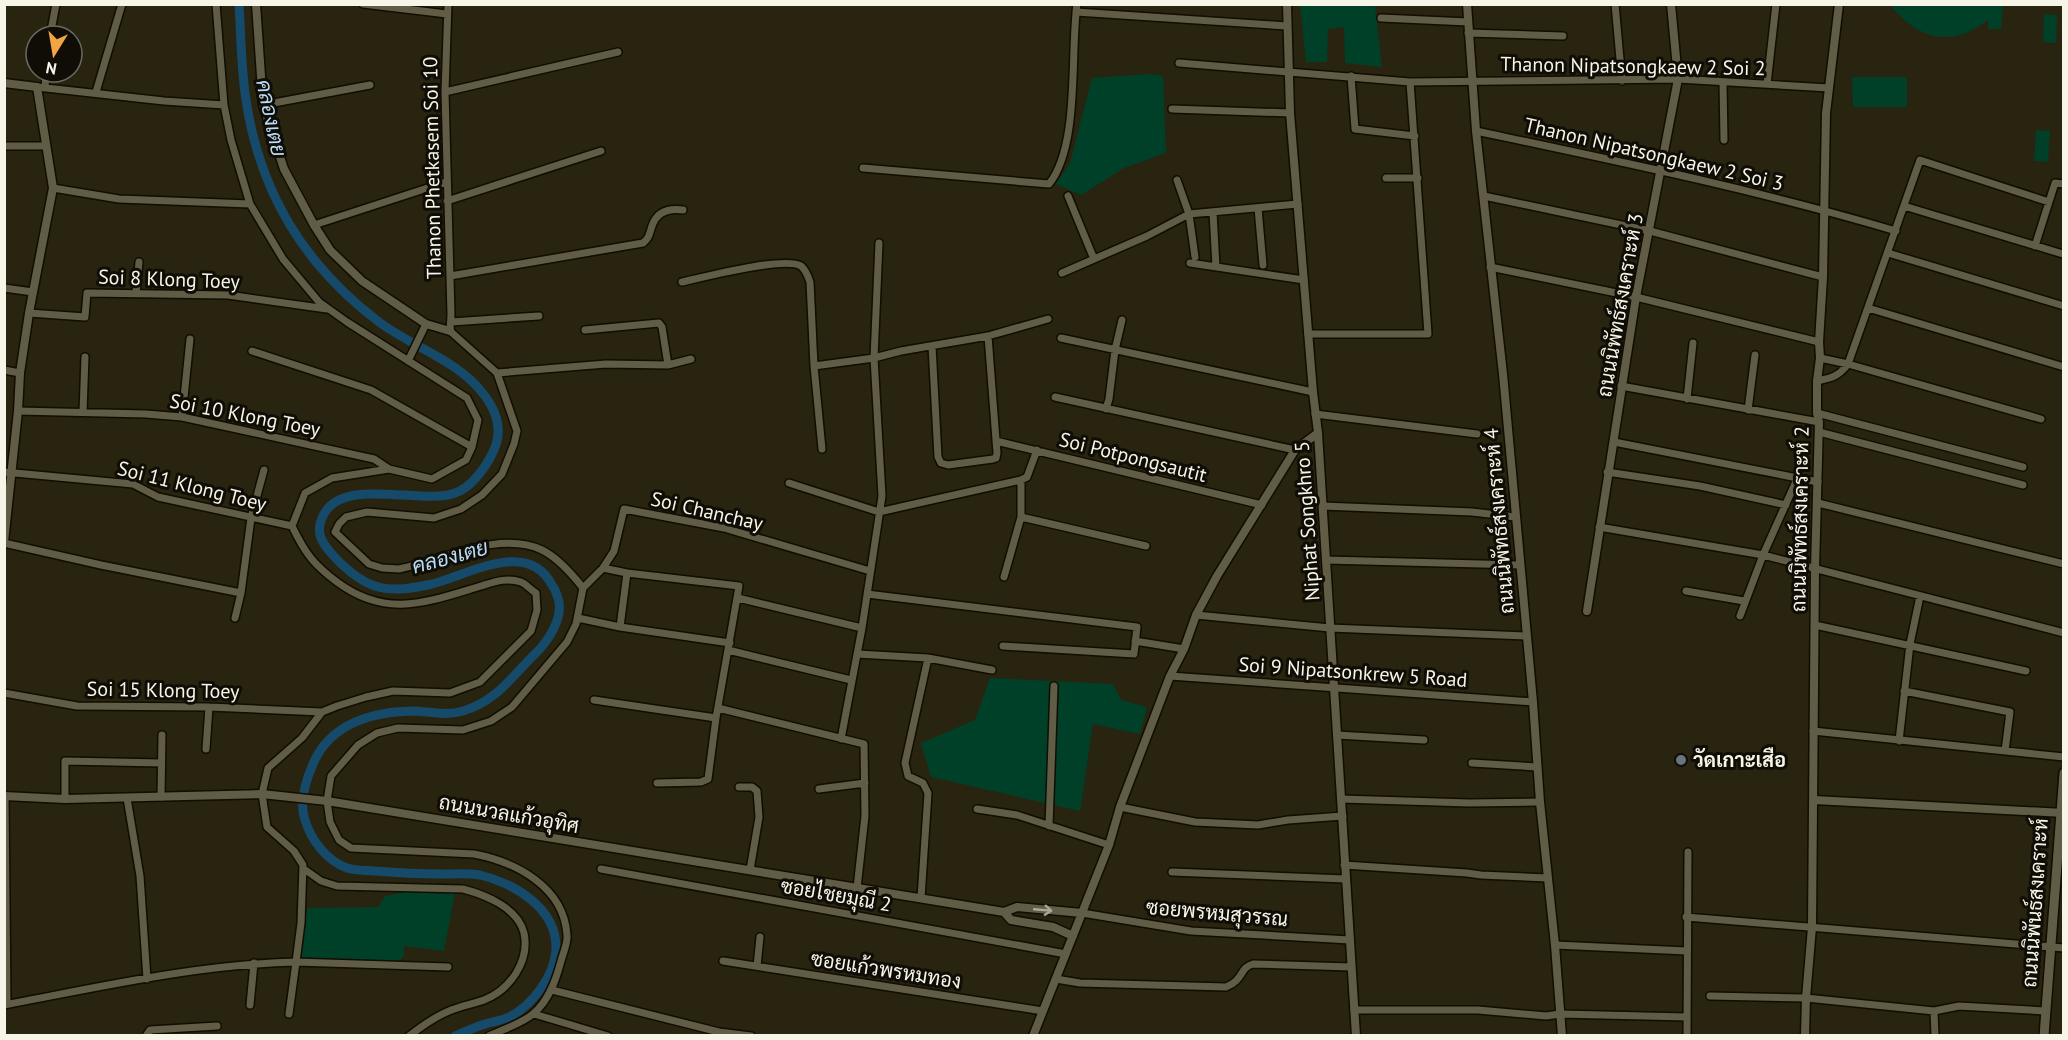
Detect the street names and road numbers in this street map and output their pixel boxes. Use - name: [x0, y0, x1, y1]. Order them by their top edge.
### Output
- street label: Thanon Nipatsongkaew 2 Soi 2: [1500, 51, 1766, 81]
- street label: Thanon Phetkasem Soi 10: [417, 56, 447, 279]
- street label: Thanon Nipatsongkaew 2 Soi 3: [1522, 111, 1786, 197]
- street label: ถนนนิพัทธ์สงเคราะห์ 3: [1590, 211, 1649, 399]
- street label: Soi 8 Klong Toey: [98, 264, 241, 294]
- street label: Soi 10 Klong Toey: [168, 388, 323, 442]
- street label: Soi Potpongsautit: [1056, 426, 1210, 488]
- street label: ถนนนิพัทธ์สงเคราะห์ 2: [1784, 426, 1815, 612]
- street label: ถนนนิพัทธ์สงเคราะห์ 4: [1477, 427, 1520, 615]
- street label: Niphat Songkhro 5: [1288, 440, 1326, 602]
- street label: Soi 11 Klong Toey: [115, 455, 270, 517]
- street label: Soi Chanchay: [648, 485, 766, 537]
- street label: Soi 9 Nipatsonkrew 5 Road: [1238, 651, 1468, 693]
- street label: Soi 15 Klong Toey: [86, 676, 240, 704]
- street label: ถนนนวลแก้วอุทิศ: [437, 789, 581, 840]
- street label: ถนนนิพันธ์สงเคราะห์: [2015, 817, 2054, 988]
- street label: ซอยไชยมุณี 2: [778, 872, 893, 919]
- street label: ซอยพรหมสุวรรณ: [1145, 894, 1289, 933]
- street label: ซอยแก้วพรหมทอง: [809, 945, 963, 995]

